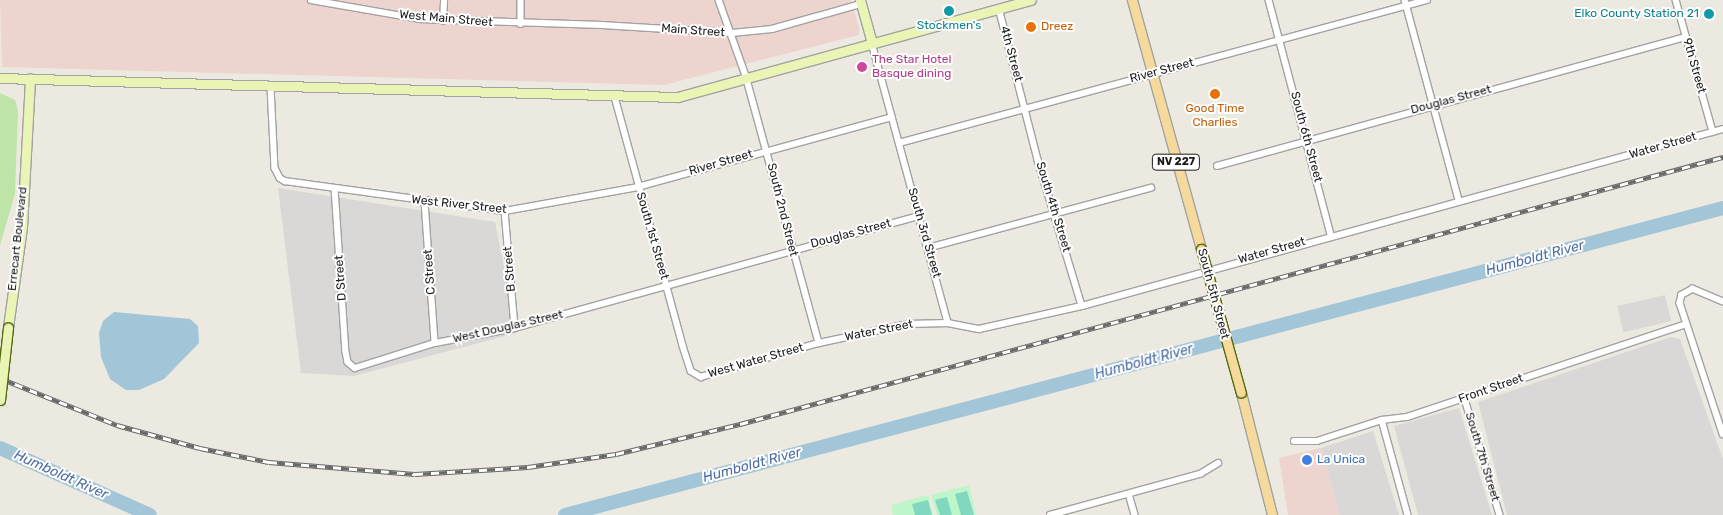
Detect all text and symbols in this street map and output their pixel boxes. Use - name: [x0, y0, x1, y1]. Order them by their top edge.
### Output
- marker: Stockmen's: [943, 5, 955, 17]
- place label: Elko County Station 21: [1574, 7, 1699, 21]
- street label: West Main Street: [399, 8, 493, 30]
- marker: Elko County Station 21: [1703, 8, 1715, 20]
- place label: Stockmen's: [917, 19, 981, 33]
- place label: Dreez: [1041, 20, 1073, 34]
- marker: Dreez: [1025, 21, 1037, 33]
- street label: Main Street: [661, 22, 725, 40]
- street label: 4th Street: [997, 25, 1025, 83]
- street label: 9th Street: [1679, 37, 1709, 95]
- place label: The Star Hotel Basque dining: [872, 53, 952, 81]
- street label: River Street: [1128, 55, 1196, 87]
- marker: The Star Hotel Basque dining: [856, 61, 868, 73]
- street label: Douglas Street: [1409, 82, 1493, 118]
- marker: Good Time Charlies: [1209, 88, 1221, 100]
- street label: South 6th Street: [1287, 90, 1325, 184]
- place label: Good Time Charlies: [1185, 102, 1245, 130]
- street label: Water Street: [1628, 129, 1698, 163]
- street label: River Street: [687, 147, 755, 179]
- road number: NV 227: [1151, 154, 1201, 170]
- street label: South 4th Street: [1032, 160, 1074, 254]
- street label: South 2nd Street: [763, 162, 801, 258]
- street label: Errecart Boulevard: [5, 186, 31, 292]
- street label: South 3rd Street: [904, 186, 944, 280]
- street label: South 1st Street: [633, 191, 671, 281]
- street label: West River Street: [411, 193, 507, 217]
- street label: Douglas Street: [809, 216, 893, 252]
- street label: Water Street: [1237, 234, 1307, 268]
- water label: Humboldt River: [1484, 237, 1586, 279]
- street label: B Street: [501, 246, 519, 292]
- street label: South 5th Street: [1194, 247, 1232, 341]
- street label: C Street: [421, 249, 439, 295]
- street label: D Street: [332, 255, 350, 301]
- street label: West Douglas Street: [451, 307, 565, 347]
- street label: Water Street: [844, 317, 914, 345]
- street label: West Water Street: [706, 340, 806, 382]
- water label: Humboldt River: [1093, 341, 1195, 383]
- street label: Front Street: [1457, 371, 1525, 407]
- street label: South 7th Street: [1462, 411, 1502, 503]
- water label: Humboldt River: [701, 444, 803, 486]
- water label: Humboldt River: [11, 447, 111, 503]
- place label: La Unica: [1317, 453, 1365, 467]
- marker: La Unica: [1301, 454, 1313, 466]

